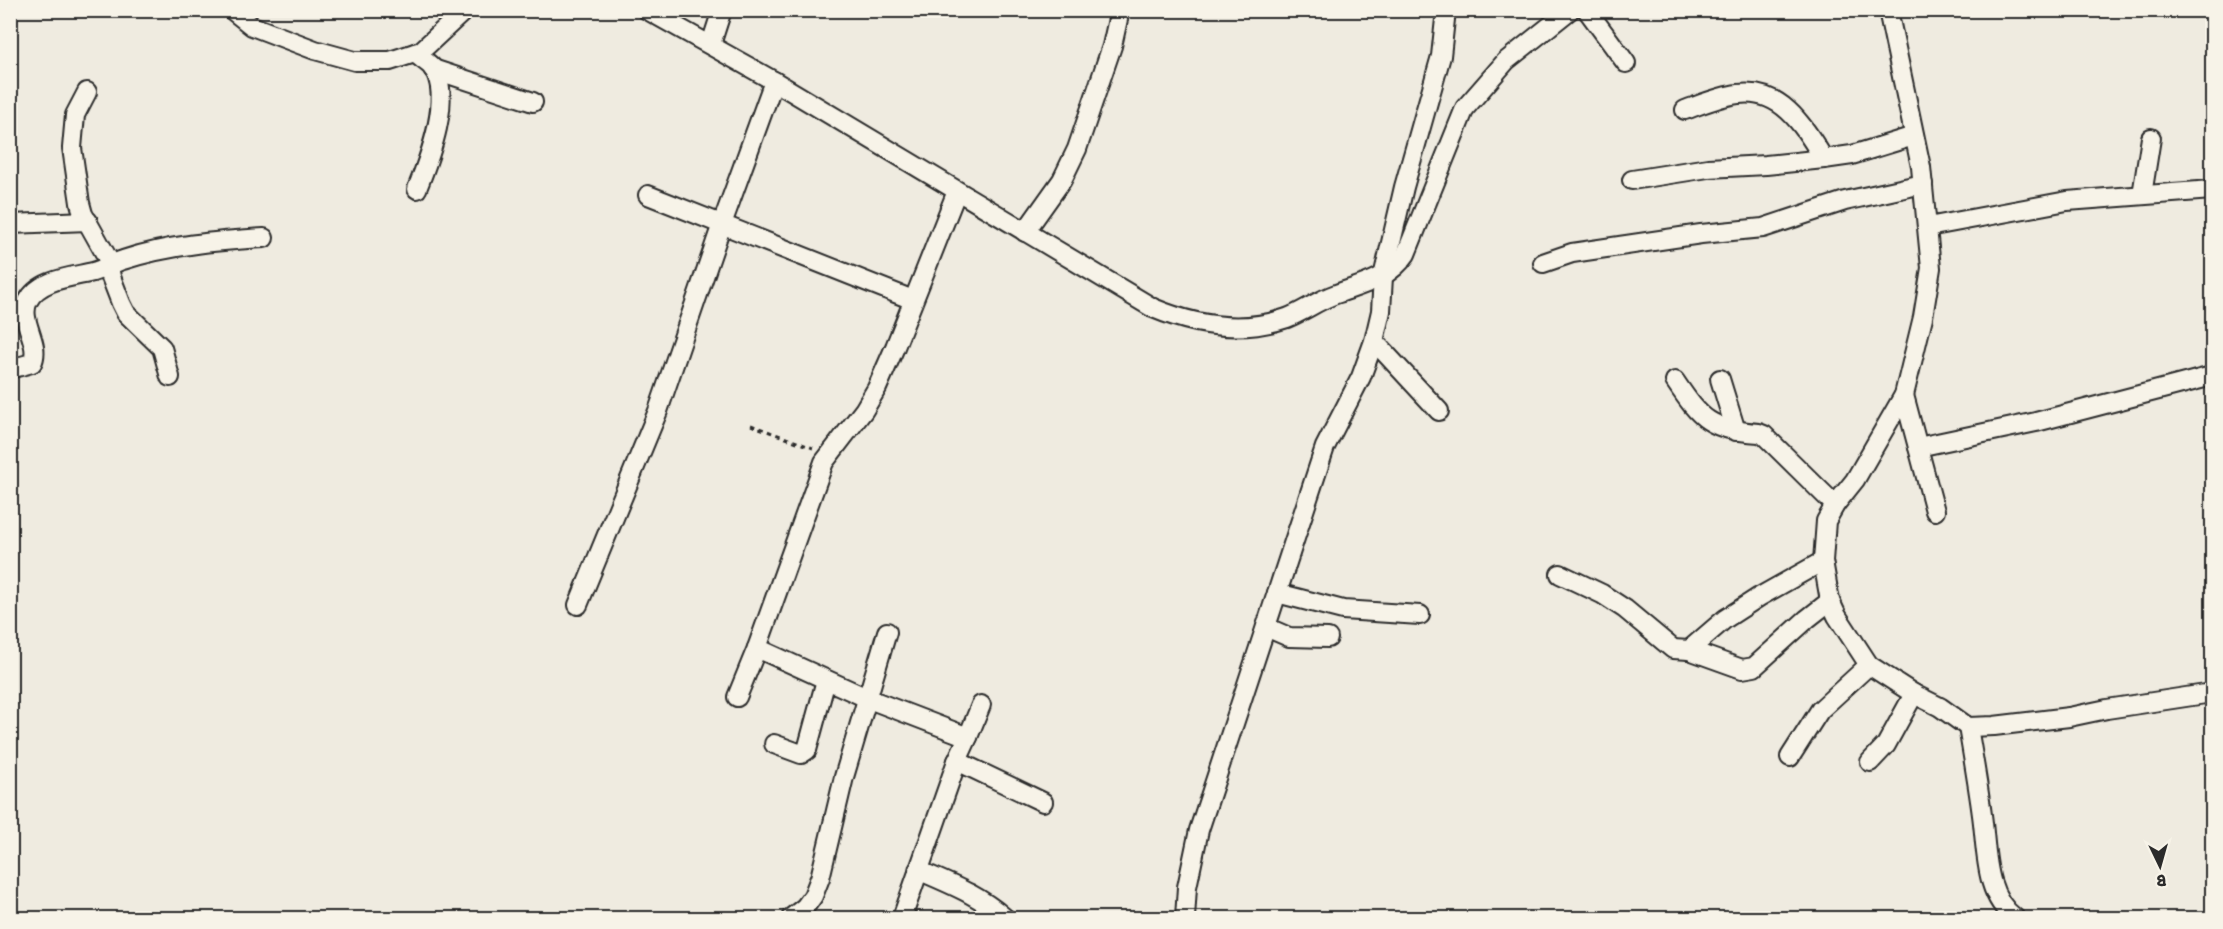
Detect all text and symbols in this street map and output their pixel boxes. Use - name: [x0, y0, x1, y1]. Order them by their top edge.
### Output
- north arrow: [2130, 836, 2190, 896]
- text: B: [2155, 870, 2167, 891]

